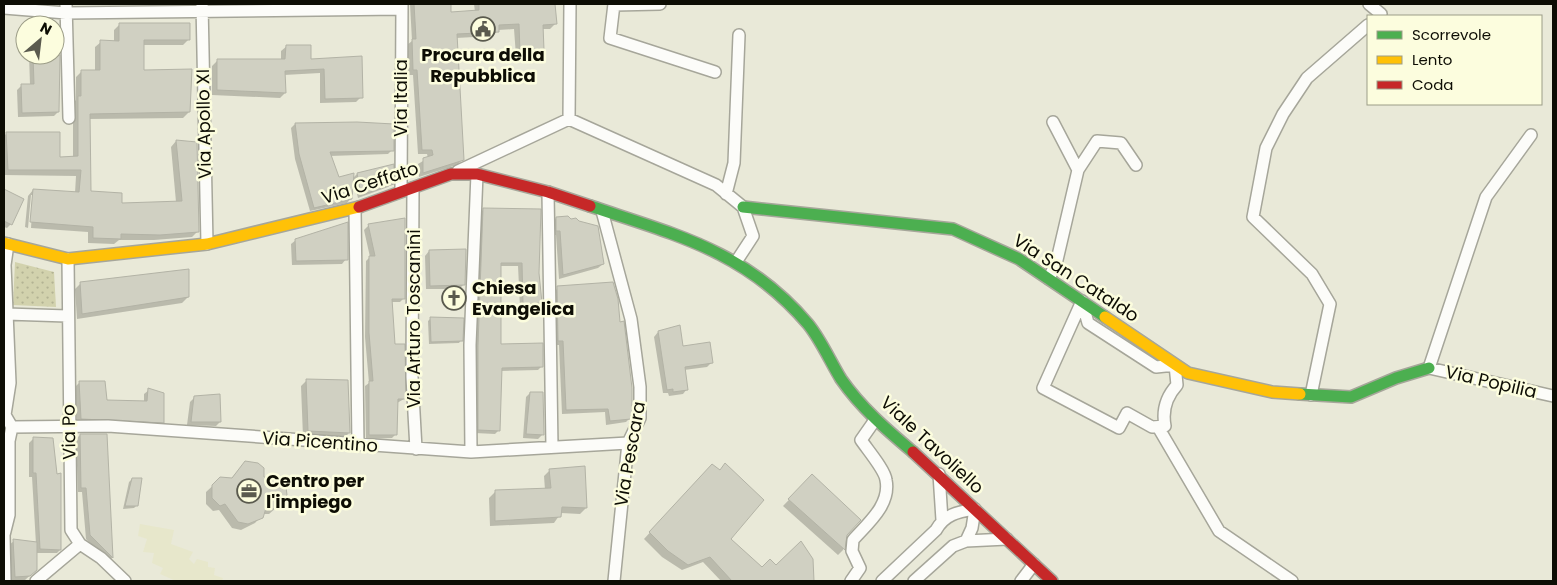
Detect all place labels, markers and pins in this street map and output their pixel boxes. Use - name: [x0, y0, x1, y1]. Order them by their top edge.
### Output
- public building icon: Procura della Repubblica: [470, 16, 496, 42]
- place label: Procura della Repubblica: [421, 42, 545, 88]
- place label: Chiesa Evangelica: [472, 275, 574, 321]
- church icon: Chiesa Evangelica: [441, 285, 467, 311]
- place label: Centro per l'impiego: [266, 468, 365, 514]
- office icon: Centro per l'impiego: [236, 478, 262, 504]

